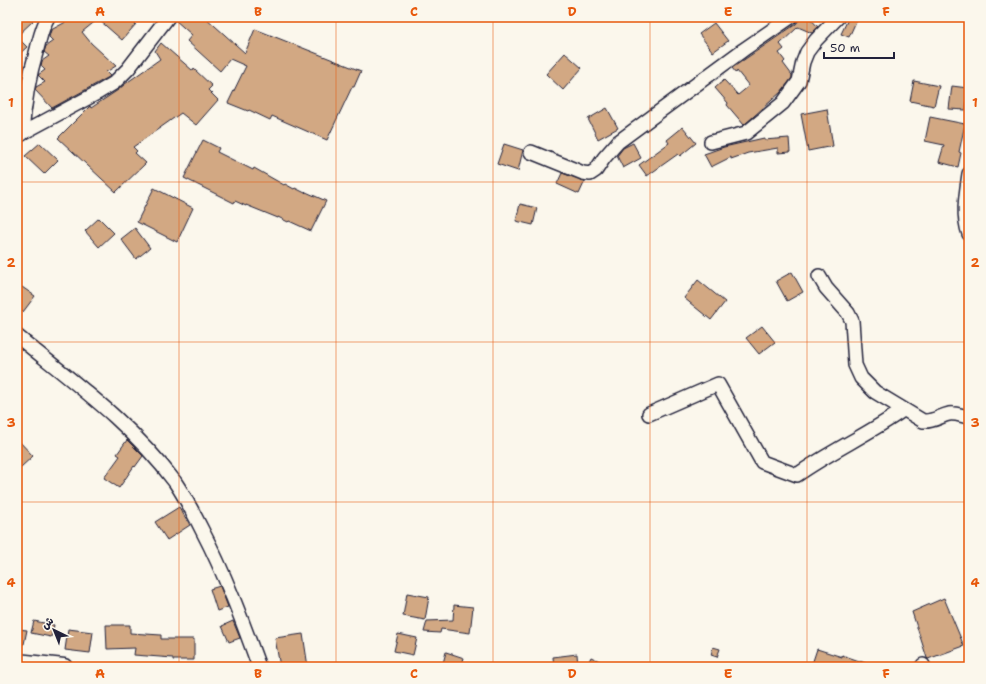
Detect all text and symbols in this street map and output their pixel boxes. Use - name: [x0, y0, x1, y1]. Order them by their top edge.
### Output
- text: A: [95, 3, 105, 20]
- text: B: [254, 3, 262, 20]
- text: C: [410, 3, 418, 20]
- text: D: [567, 3, 577, 20]
- text: E: [724, 3, 733, 20]
- text: F: [882, 3, 890, 20]
- scale bar: [824, 34, 894, 60]
- text: 50 m: [830, 40, 860, 56]
- text: 1: [8, 94, 14, 111]
- text: 1: [972, 94, 978, 111]
- text: 2: [6, 254, 16, 271]
- text: 2: [970, 254, 980, 271]
- text: 3: [6, 414, 16, 431]
- text: 3: [970, 414, 980, 431]
- text: 4: [6, 574, 16, 591]
- text: 4: [970, 574, 980, 591]
- north arrow: [34, 610, 74, 650]
- text: ش: [38, 613, 57, 633]
- text: A: [95, 665, 105, 682]
- text: B: [254, 665, 262, 682]
- text: C: [410, 665, 418, 682]
- text: D: [567, 665, 577, 682]
- text: E: [724, 665, 733, 682]
- text: F: [882, 665, 890, 682]

